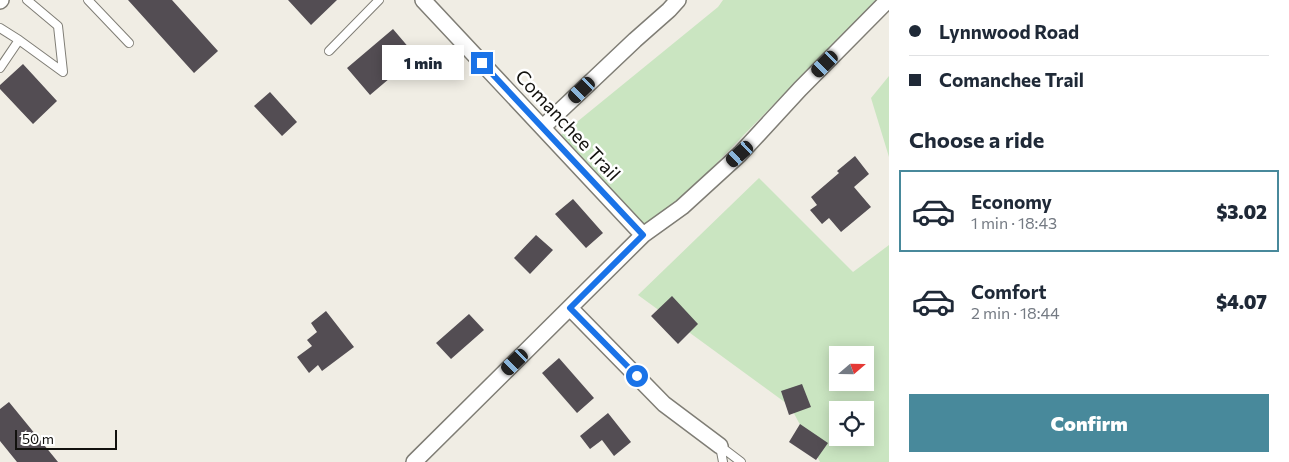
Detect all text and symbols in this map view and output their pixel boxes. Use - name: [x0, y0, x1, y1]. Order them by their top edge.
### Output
- text: Lynnwood Road: [939, 20, 1079, 43]
- callout: 1 min: [382, 46, 464, 80]
- car: [809, 48, 840, 80]
- route end: [471, 52, 493, 74]
- text: 1 min: [404, 53, 442, 72]
- street label: Comanchee Trail: [511, 64, 626, 185]
- text: Comanchee Trail: [939, 68, 1084, 91]
- car: [565, 74, 598, 106]
- text: Choose a ride: [909, 126, 1044, 153]
- car: [723, 138, 756, 170]
- icon: car: [911, 189, 956, 234]
- text: Economy: [971, 190, 1052, 213]
- text: $3.02: [1216, 200, 1267, 223]
- text: 1 min · 18:43: [971, 213, 1057, 232]
- icon: car: [911, 279, 956, 324]
- text: Comfort: [971, 280, 1047, 303]
- text: $4.07: [1216, 290, 1267, 313]
- text: 2 min · 18:44: [971, 303, 1060, 322]
- car: [498, 346, 531, 378]
- north arrow: [829, 346, 874, 391]
- map controls: [829, 346, 874, 446]
- route start: [626, 365, 648, 387]
- button: Confirm: [909, 394, 1269, 452]
- button: locate: [829, 401, 874, 446]
- scale bar: [15, 427, 118, 450]
- text: 50 m: [22, 430, 54, 447]

